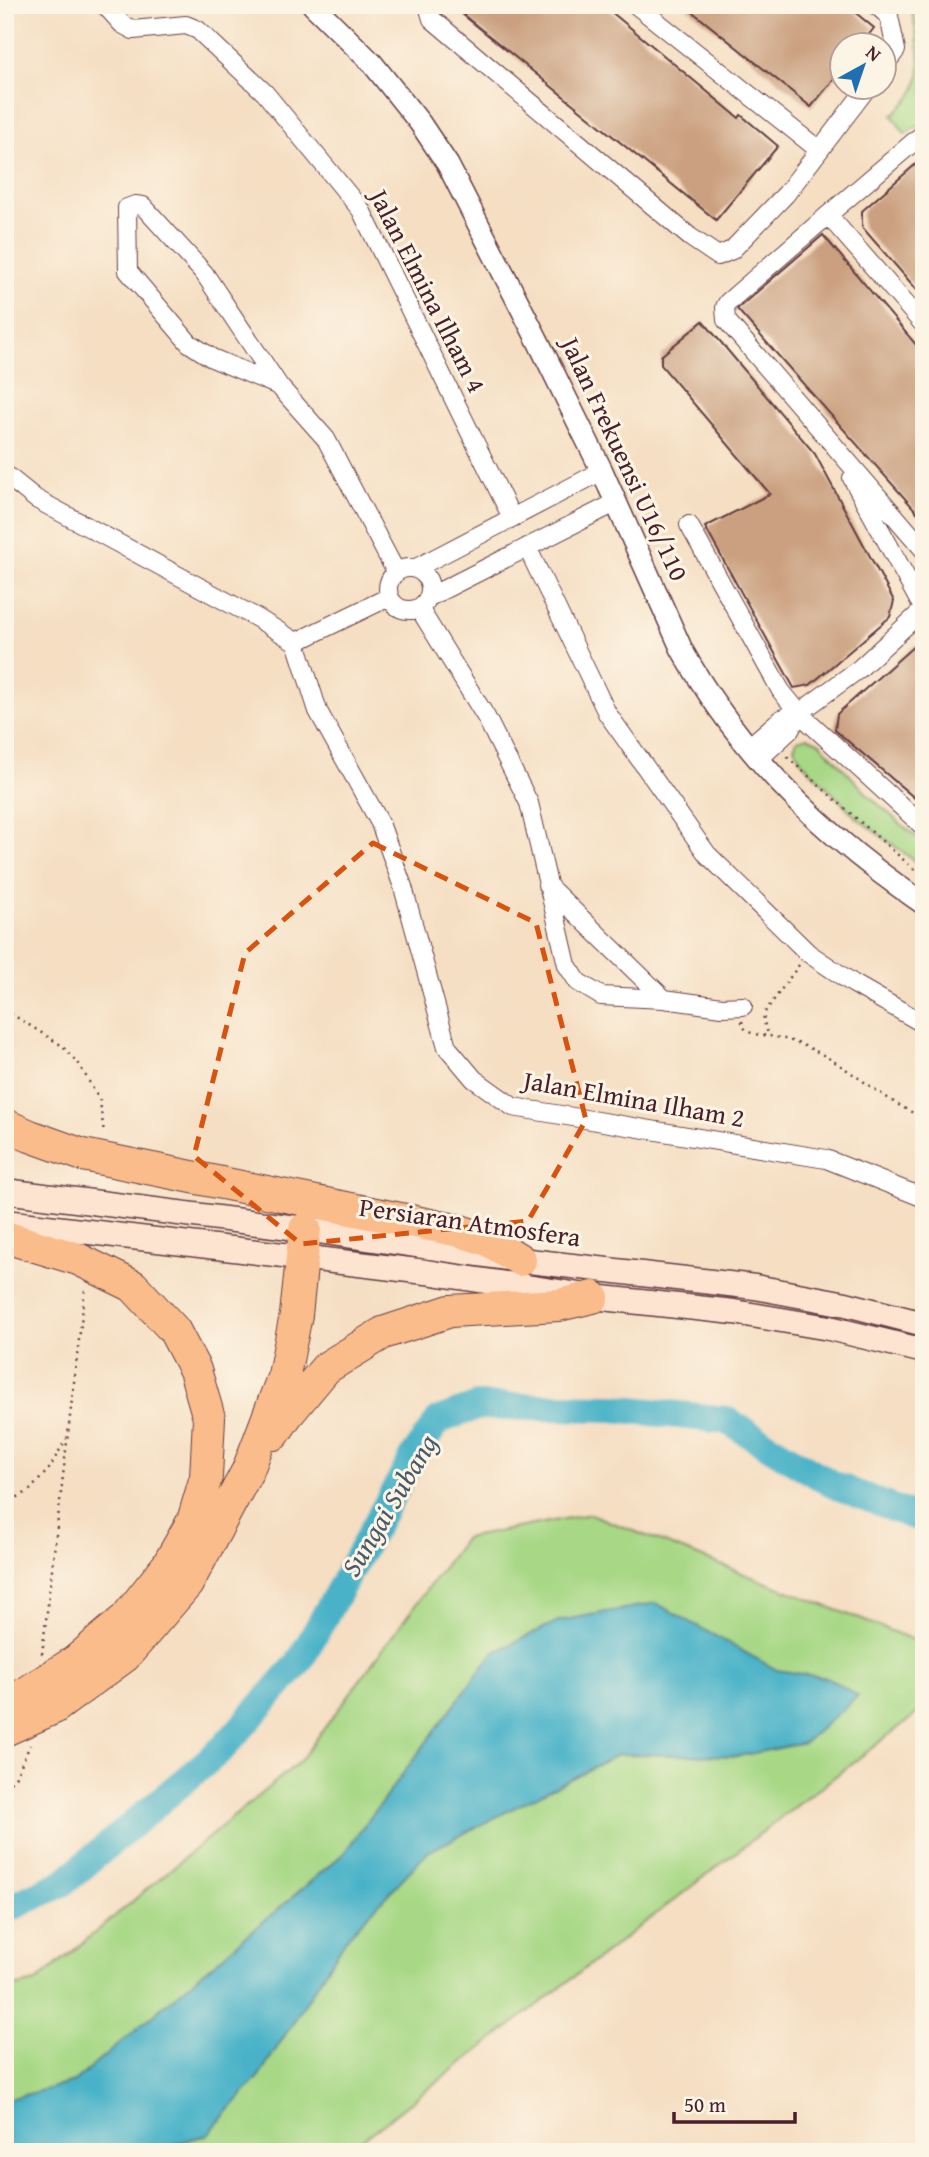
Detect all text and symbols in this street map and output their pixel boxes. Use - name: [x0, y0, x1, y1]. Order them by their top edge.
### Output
- north arrow: [828, 32, 898, 102]
- text: N: [860, 38, 888, 68]
- street label: Jalan Elmina Ilham 4: [359, 180, 497, 399]
- street label: Jalan Frekuensi U16/110: [551, 328, 699, 587]
- street label: Jalan Elmina Ilham 2: [518, 1059, 748, 1137]
- street label: Persiaran Atmosfera: [357, 1187, 584, 1256]
- water label: Sungai Subang: [330, 1426, 447, 1584]
- scale bar: [674, 2080, 794, 2124]
- text: 50 m: [684, 2089, 726, 2120]

